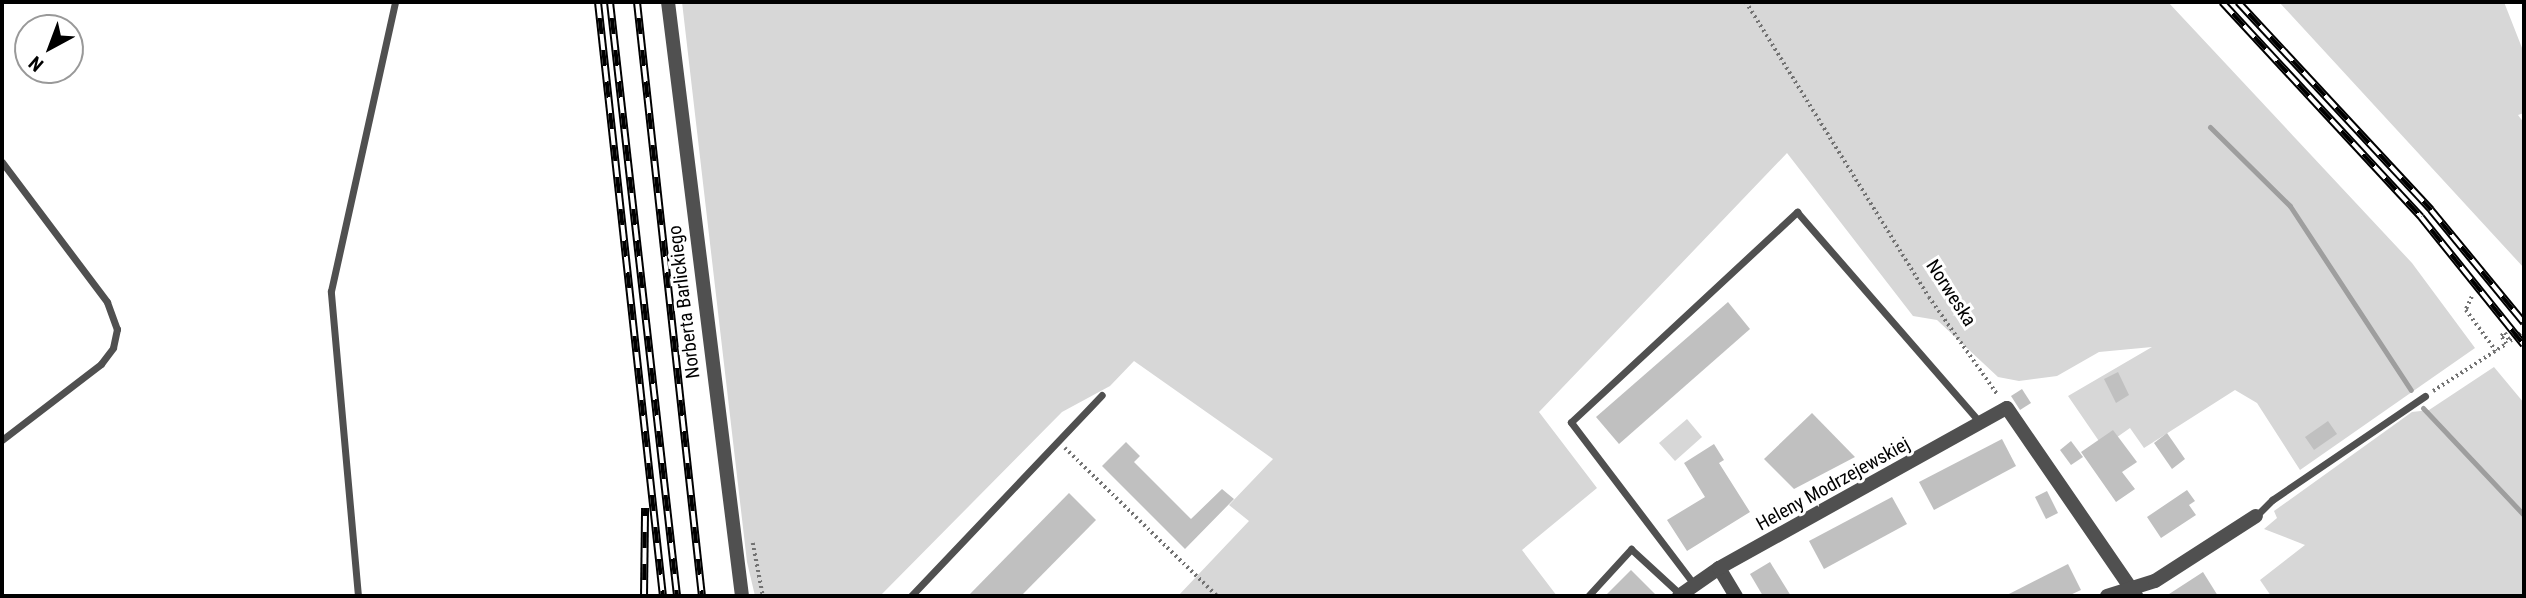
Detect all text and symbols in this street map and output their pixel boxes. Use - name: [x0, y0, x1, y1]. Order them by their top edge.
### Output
- north arrow: [14, 14, 84, 84]
- text: N: [24, 51, 48, 76]
- street label: Norberta Barlickiego: [663, 224, 705, 380]
- street label: Norweska: [1921, 255, 1981, 331]
- street label: Heleny Modrzejewskiej: [1752, 432, 1914, 536]

